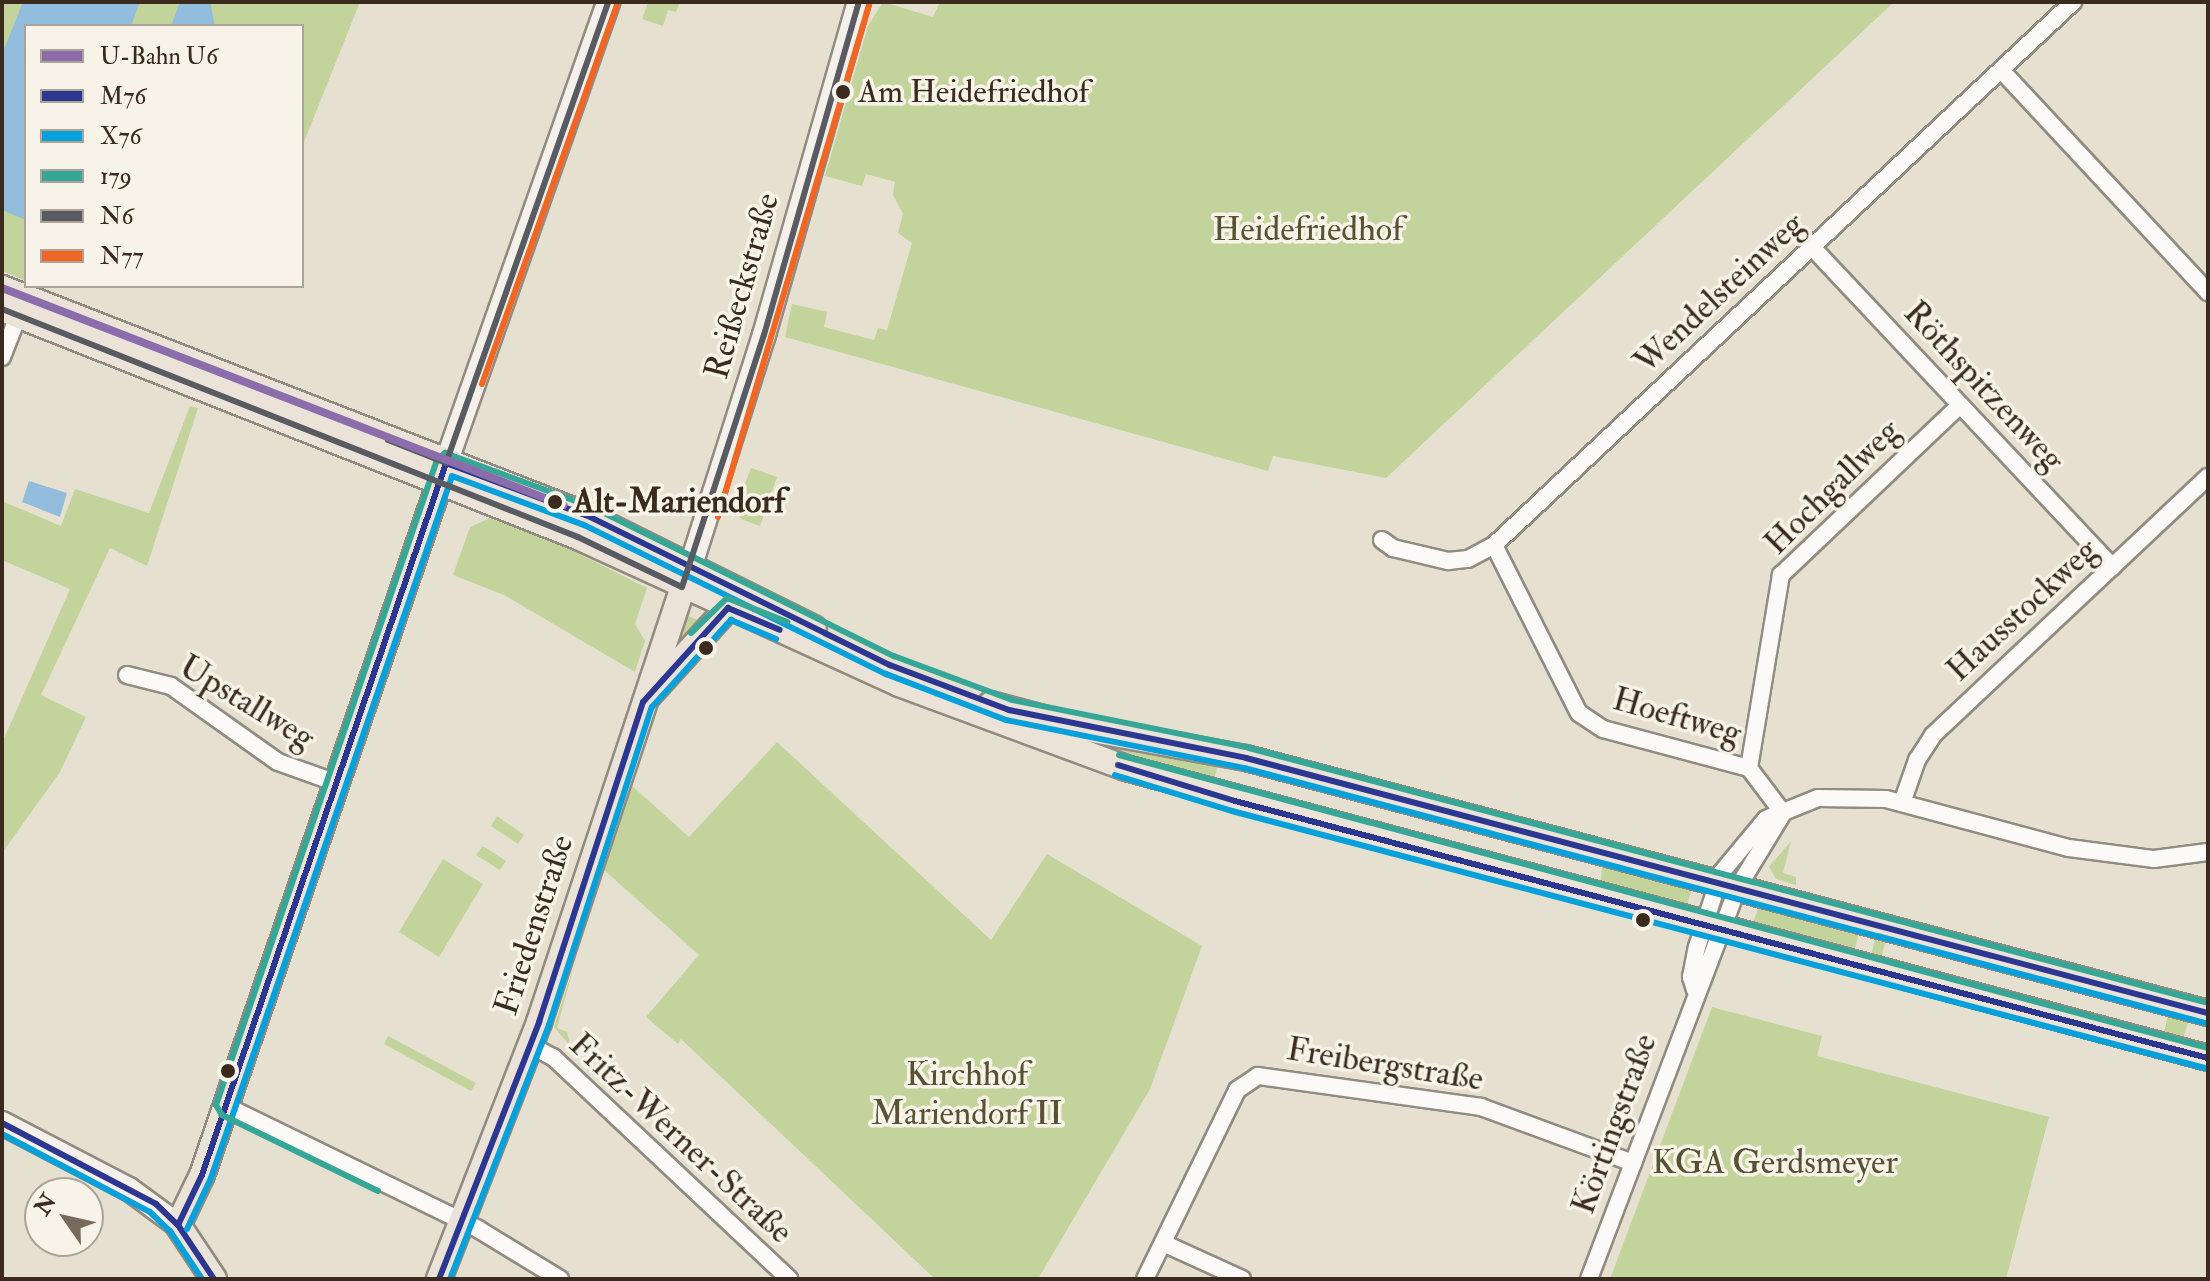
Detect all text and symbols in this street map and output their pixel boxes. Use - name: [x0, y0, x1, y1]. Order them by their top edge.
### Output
- legend: [24, 24, 304, 288]
- text: U-Bahn U6: [100, 41, 218, 72]
- place label: Am Heidefriedhof: [858, 73, 1089, 111]
- text: M76: [100, 81, 146, 112]
- marker: Am Heidefriedhof: [835, 84, 851, 100]
- text: X76: [100, 121, 142, 152]
- text: 179: [100, 161, 132, 192]
- street label: Reißeckstraße: [696, 188, 788, 384]
- text: N6: [100, 201, 134, 232]
- street label: Wendelsteinweg: [1626, 204, 1812, 382]
- park label: Heidefriedhof: [1213, 210, 1403, 250]
- text: N77: [100, 241, 144, 272]
- street label: Röthspitzenweg: [1895, 293, 2073, 479]
- street label: Hochgallweg: [1756, 411, 1908, 563]
- place label: Alt-Mariendorf: [573, 482, 785, 522]
- marker: Alt-Mariendorf: [544, 491, 566, 513]
- street label: Hausstockweg: [1938, 530, 2106, 690]
- unlabelled marker: [698, 640, 714, 656]
- street label: Upstallweg: [172, 646, 322, 758]
- street label: Hoeftweg: [1608, 678, 1746, 754]
- street label: Friedenstraße: [486, 830, 582, 1020]
- unlabelled marker: [1635, 912, 1651, 928]
- street label: Fritz-Werner-Straße: [561, 1024, 801, 1252]
- street label: Freibergstraße: [1284, 1028, 1486, 1100]
- street label: Körtingstraße: [1563, 1028, 1665, 1220]
- park label: Kirchhof Mariendorf II: [871, 1054, 1063, 1134]
- unlabelled marker: [220, 1063, 236, 1079]
- park label: KGA Gerdsmeyer: [1652, 1143, 1898, 1183]
- north arrow: [24, 1177, 104, 1257]
- text: N: [29, 1189, 63, 1221]

